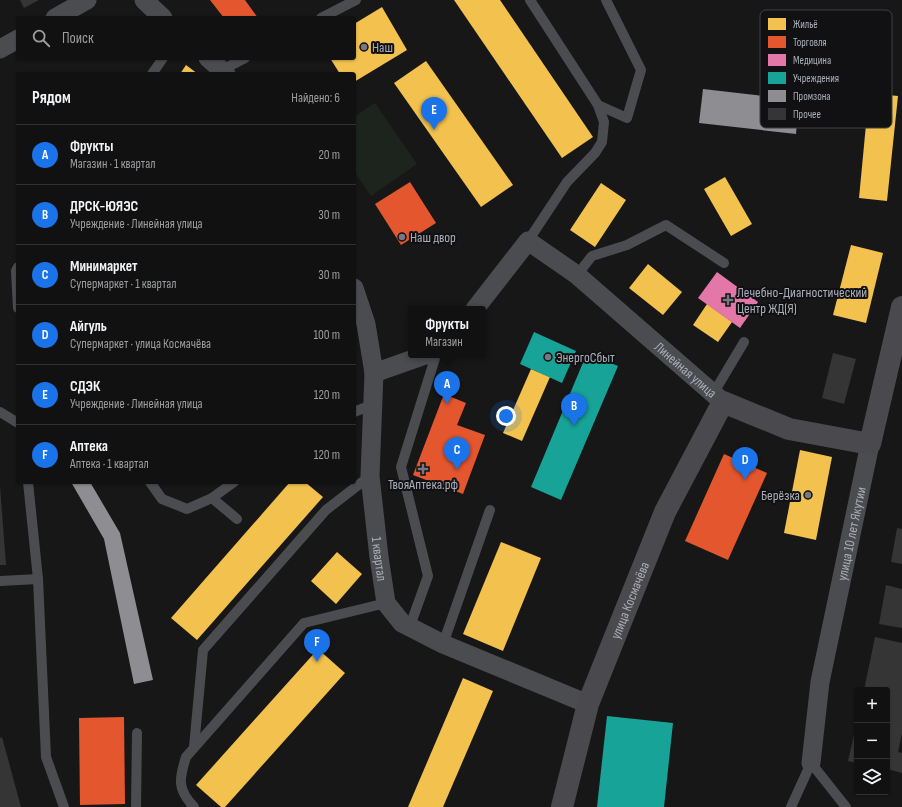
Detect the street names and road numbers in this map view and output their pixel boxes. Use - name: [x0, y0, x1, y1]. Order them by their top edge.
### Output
- street label: Линейная улица: [651, 338, 720, 401]
- street label: улица 10 лет Якутии: [833, 485, 869, 582]
- street label: 1 квартал: [368, 536, 391, 582]
- street label: улица Космачёва: [606, 559, 653, 641]

